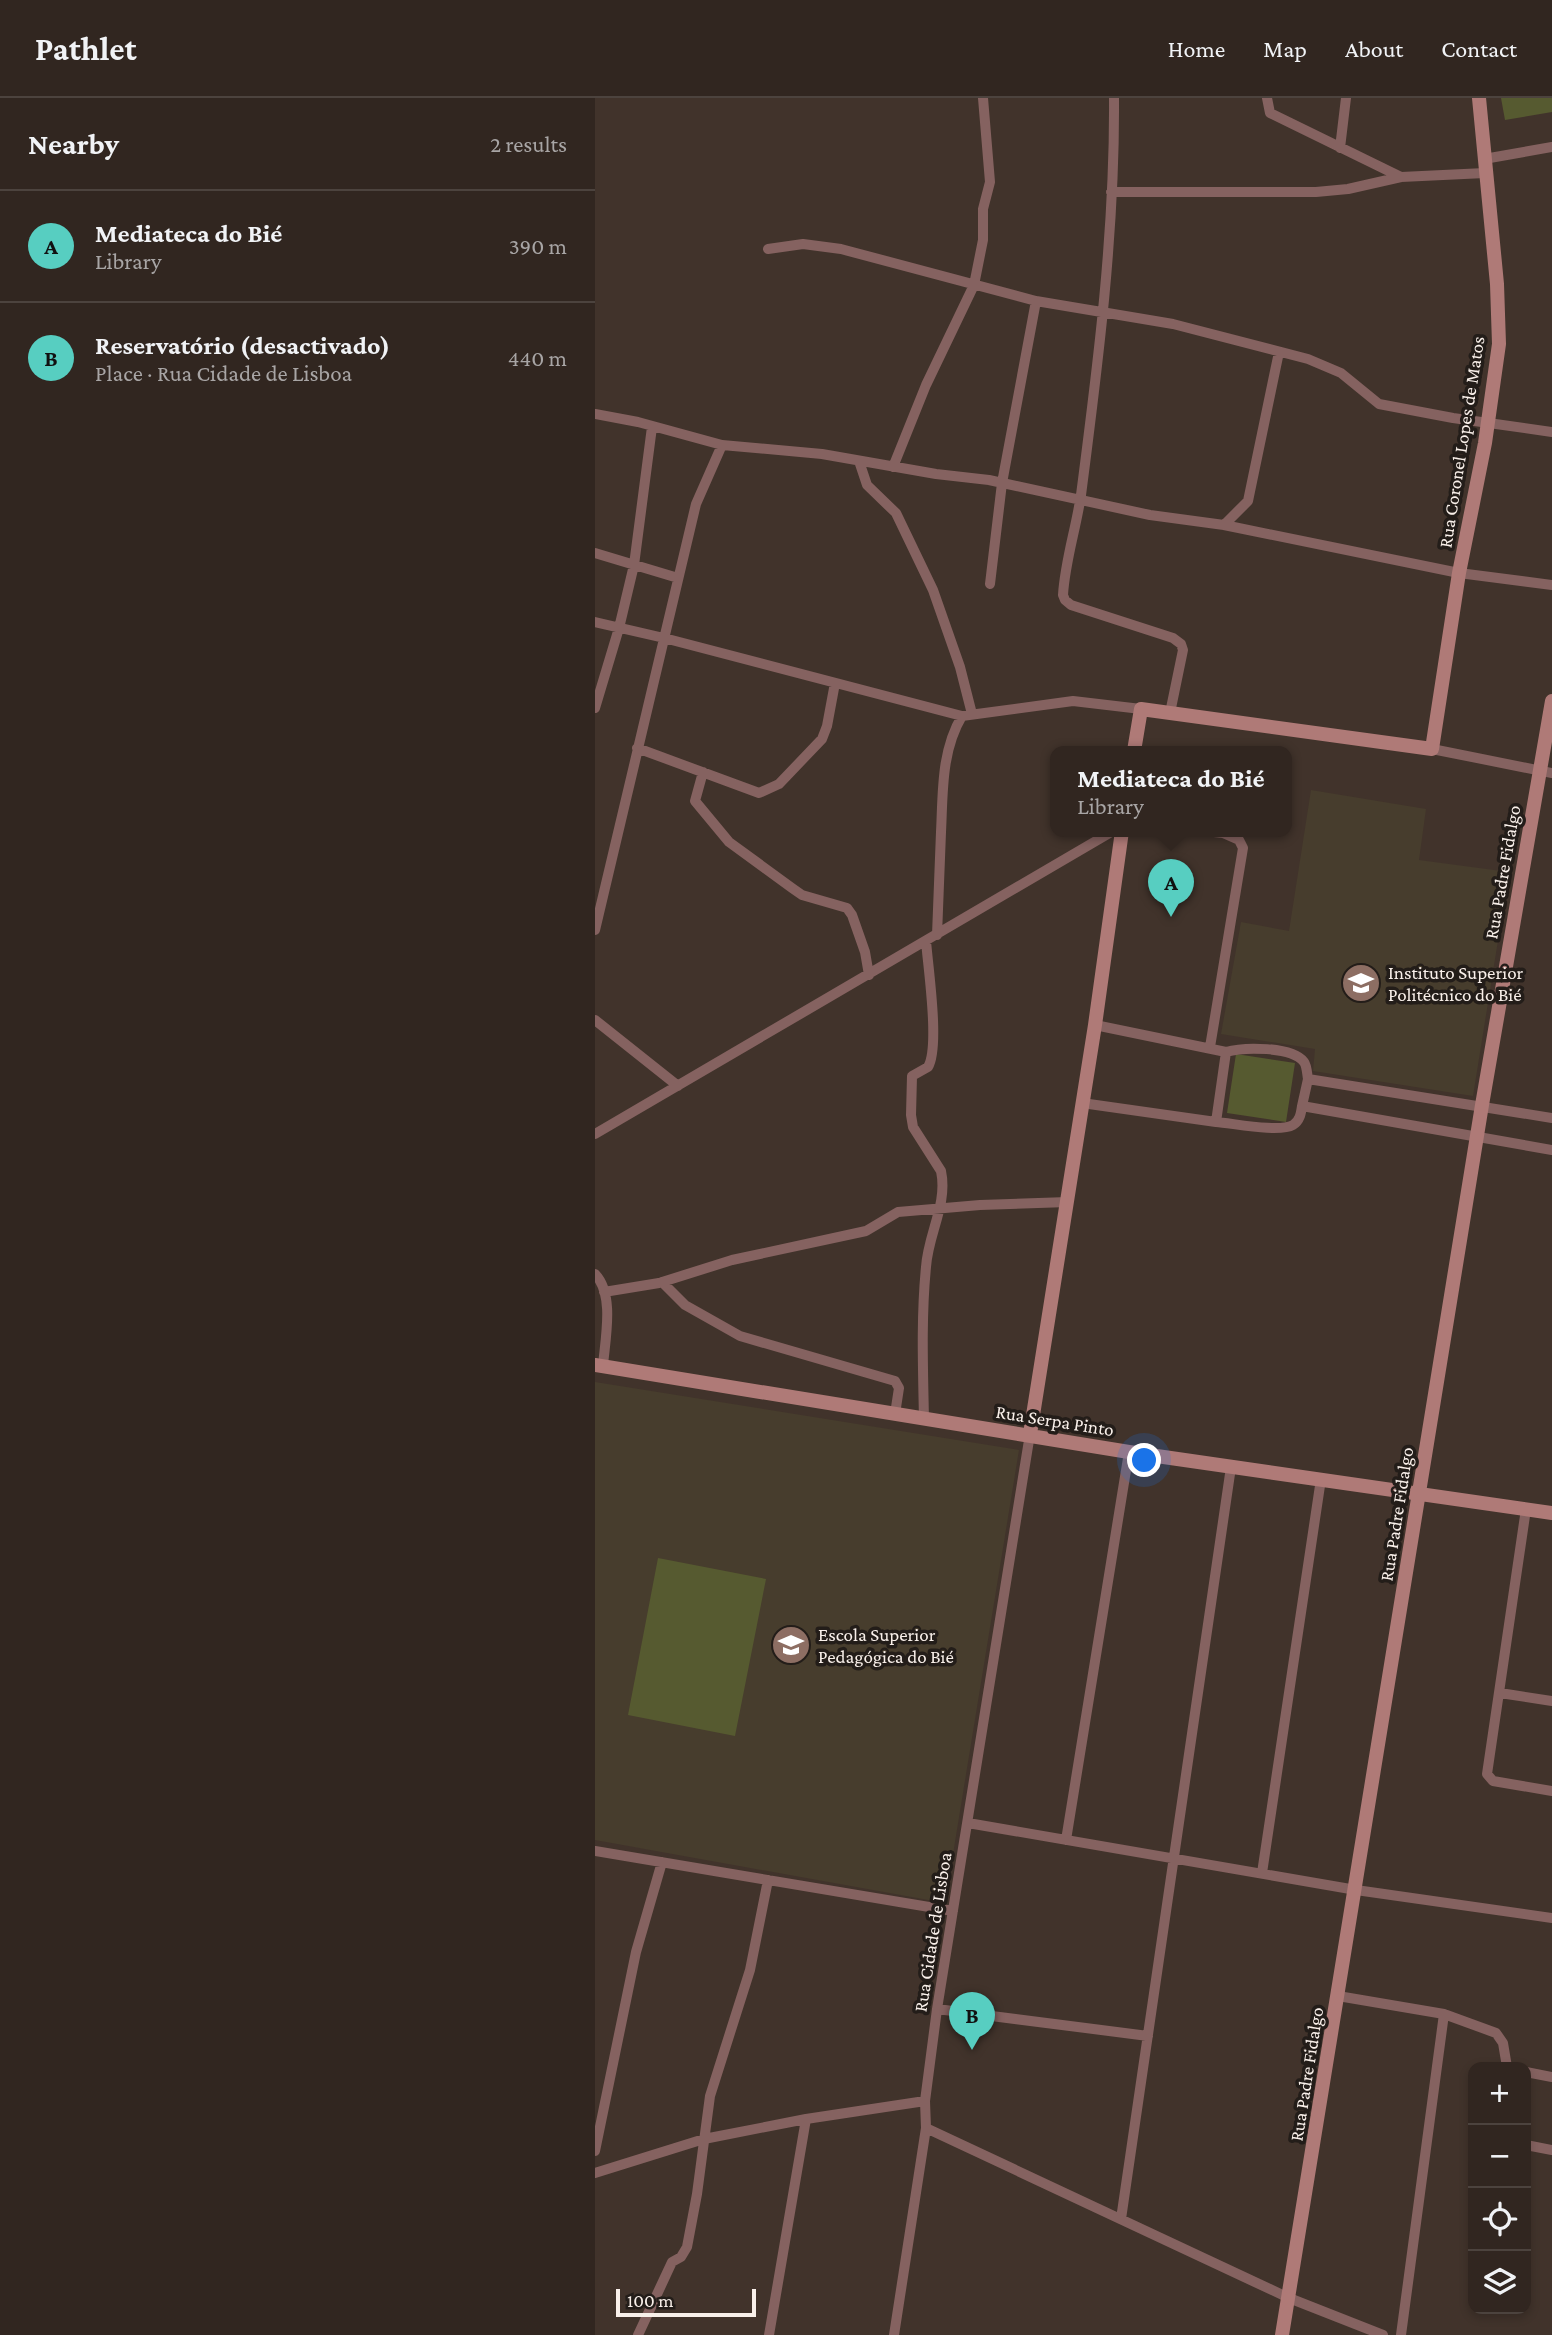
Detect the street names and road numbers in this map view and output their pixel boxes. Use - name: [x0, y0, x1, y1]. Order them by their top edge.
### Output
- street label: Rua Coronel Lopes de Matos: [1434, 335, 1489, 549]
- street label: Rua Padre Fidalgo: [1480, 803, 1525, 941]
- street label: Rua Serpa Pinto: [994, 1401, 1116, 1440]
- street label: Rua Padre Fidalgo: [1376, 1445, 1417, 1583]
- street label: Rua Cidade de Lisboa: [910, 1851, 956, 2013]
- street label: Rua Padre Fidalgo: [1286, 2005, 1327, 2143]

